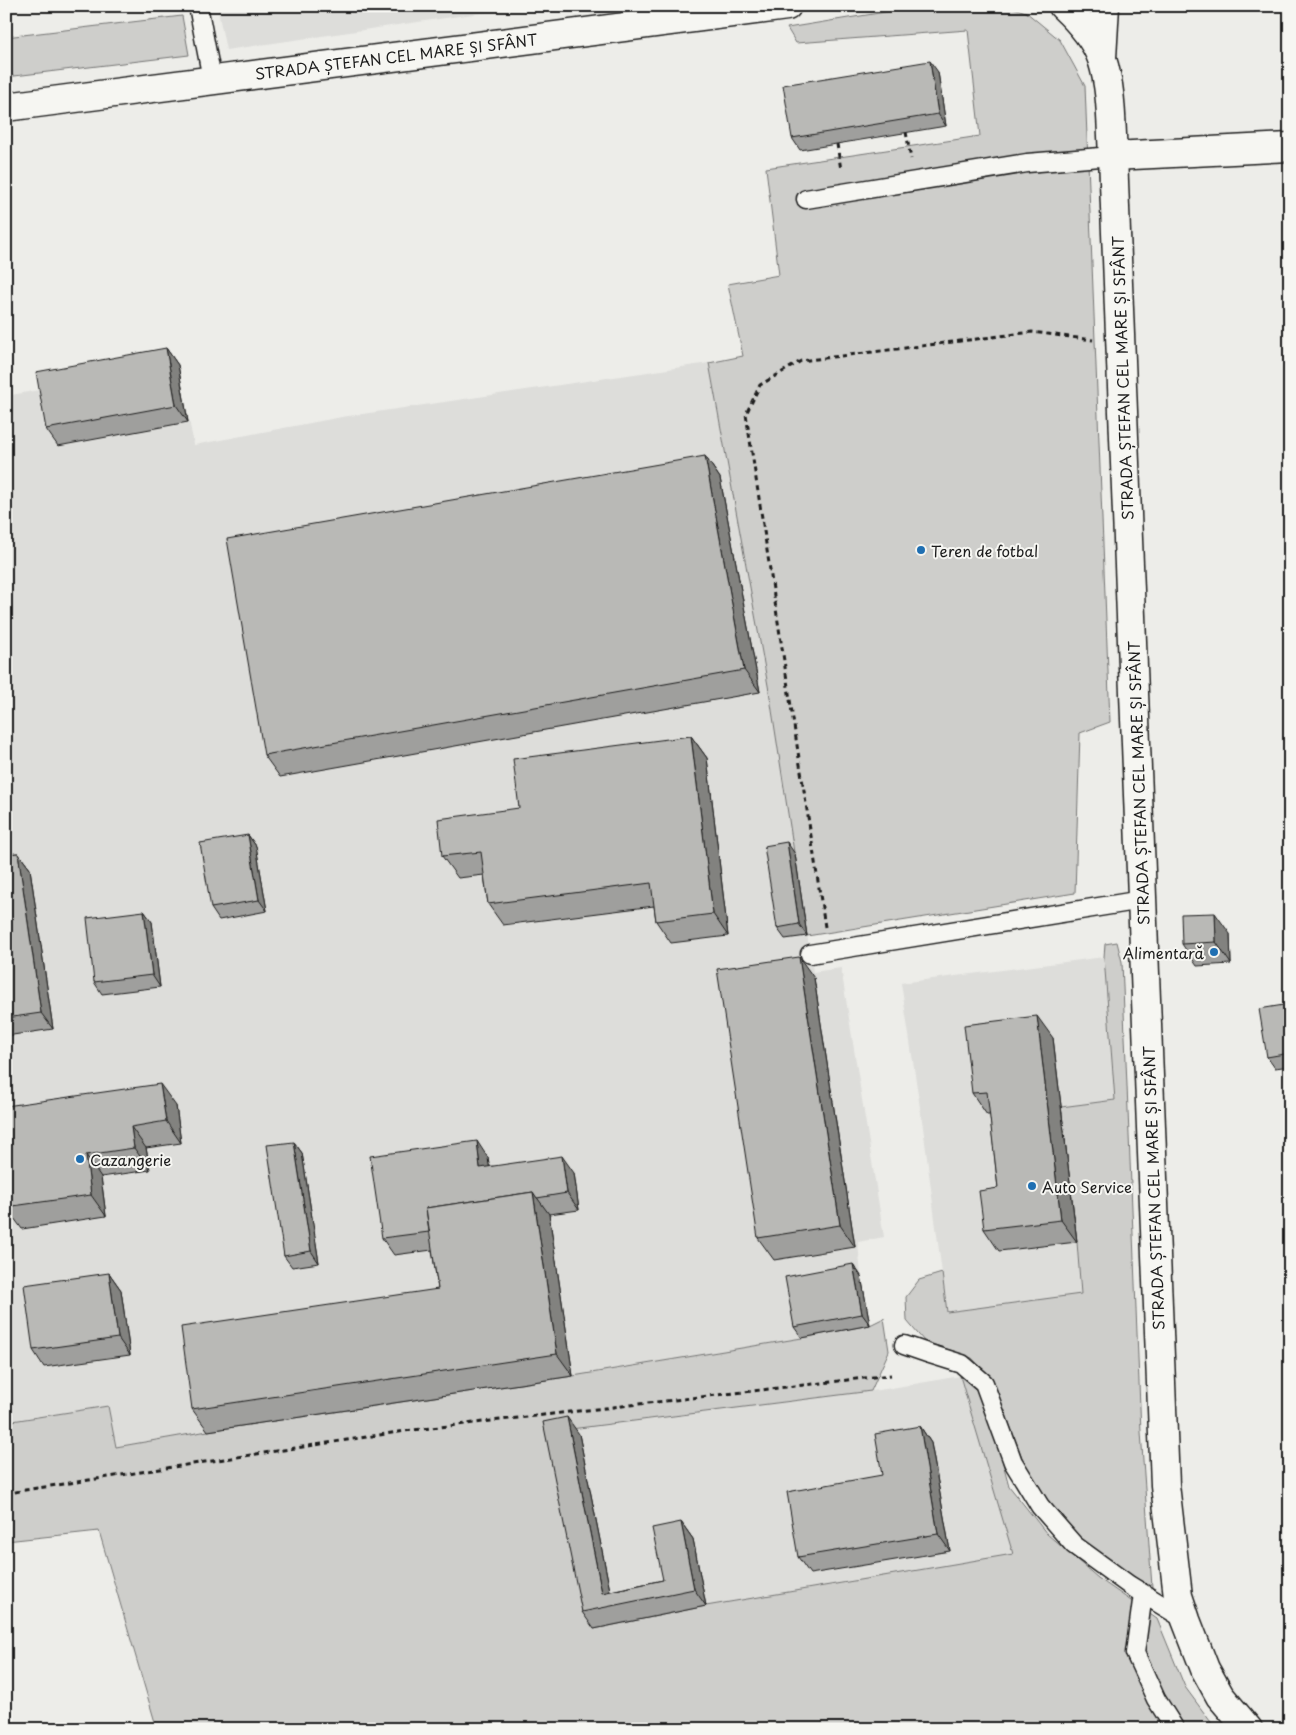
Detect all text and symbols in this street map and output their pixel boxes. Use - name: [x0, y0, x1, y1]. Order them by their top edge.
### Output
- street label: STRADA ȘTEFAN CEL MARE ȘI SFÂNT: [253, 27, 539, 85]
- street label: STRADA ȘTEFAN CEL MARE ȘI SFÂNT: [1106, 235, 1138, 521]
- place label: Teren de fotbal: [931, 539, 1038, 562]
- marker: Teren de fotbal: [915, 544, 927, 556]
- street label: STRADA ȘTEFAN CEL MARE ȘI SFÂNT: [1122, 640, 1154, 926]
- place label: Alimentară: [1123, 941, 1205, 964]
- marker: Alimentară: [1208, 946, 1220, 958]
- street label: STRADA ȘTEFAN CEL MARE ȘI SFÂNT: [1137, 1045, 1169, 1331]
- place label: Cazangerie: [90, 1148, 171, 1171]
- marker: Cazangerie: [74, 1153, 86, 1165]
- place label: Auto Service: [1042, 1175, 1132, 1198]
- marker: Auto Service: [1026, 1180, 1038, 1192]

